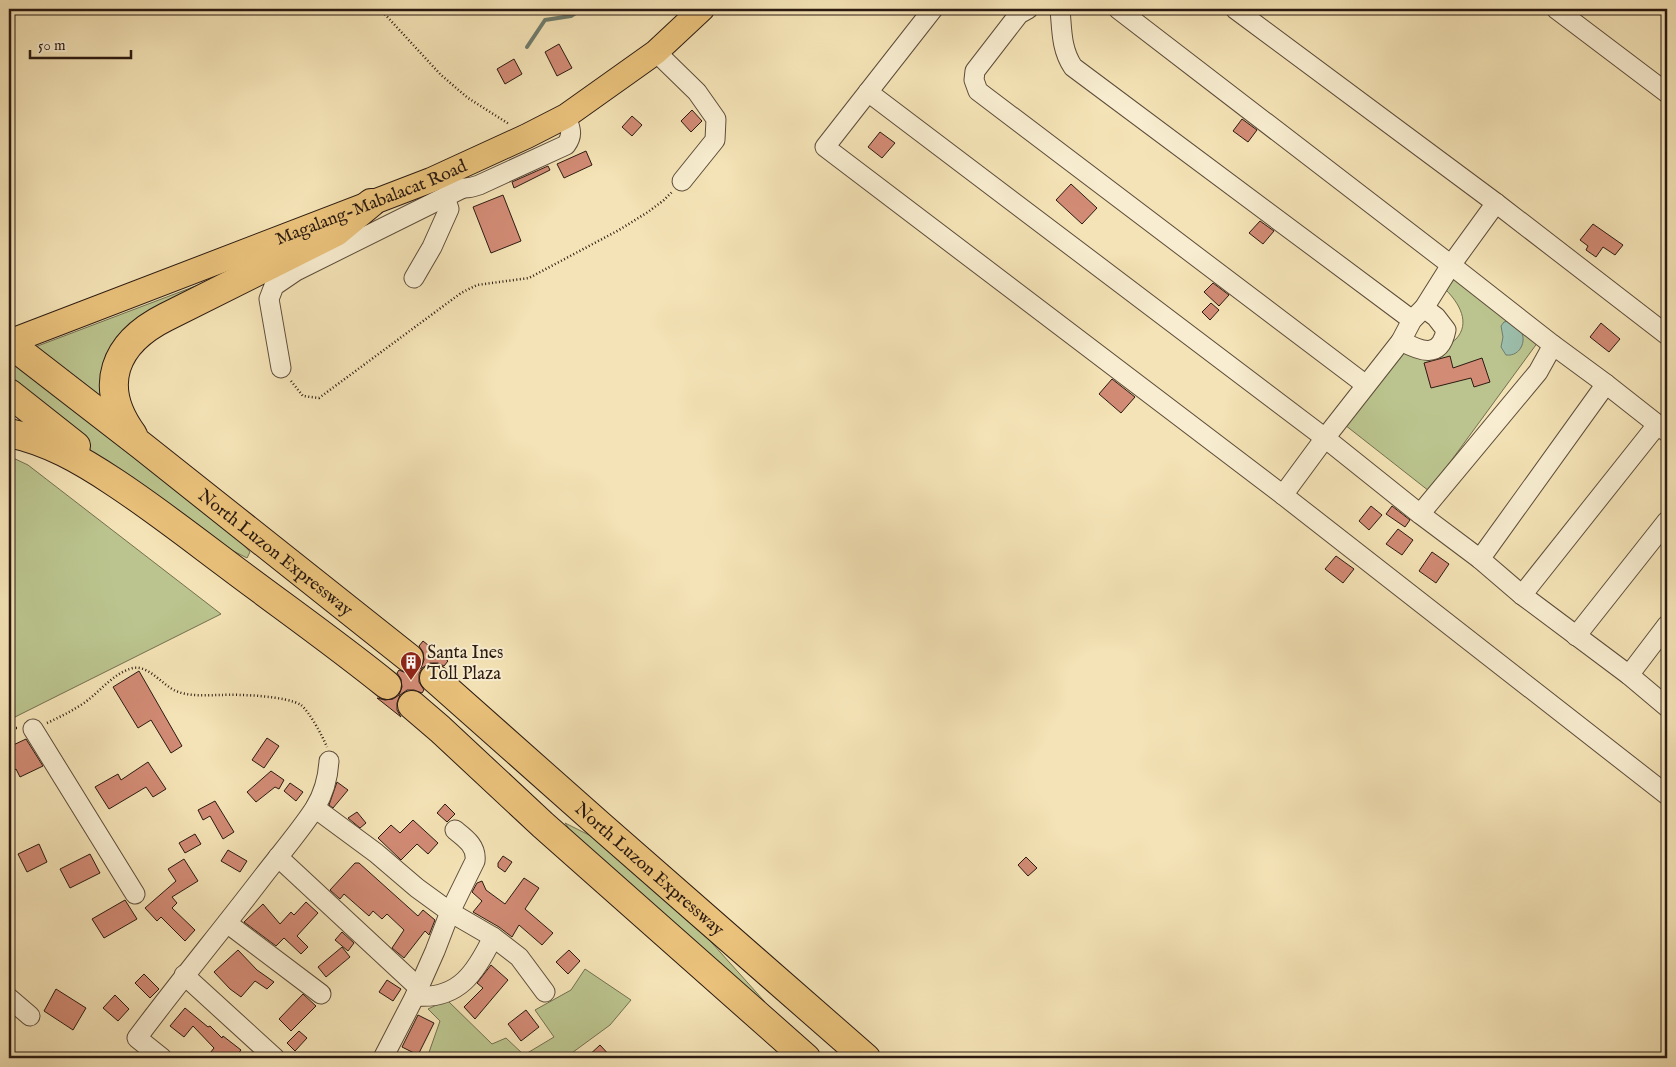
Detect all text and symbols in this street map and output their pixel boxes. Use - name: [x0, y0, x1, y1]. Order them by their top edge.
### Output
- scale bar: [30, 28, 131, 60]
- text: 50 m: [38, 36, 66, 55]
- street label: Magalang-Mabalacat Road: [272, 155, 471, 252]
- street label: North Luzon Expressway: [193, 485, 357, 622]
- place label: Santa Ines Toll Plaza: [427, 642, 503, 686]
- building icon: Santa Ines Toll Plaza: [399, 650, 423, 681]
- street label: North Luzon Expressway: [569, 798, 729, 942]

